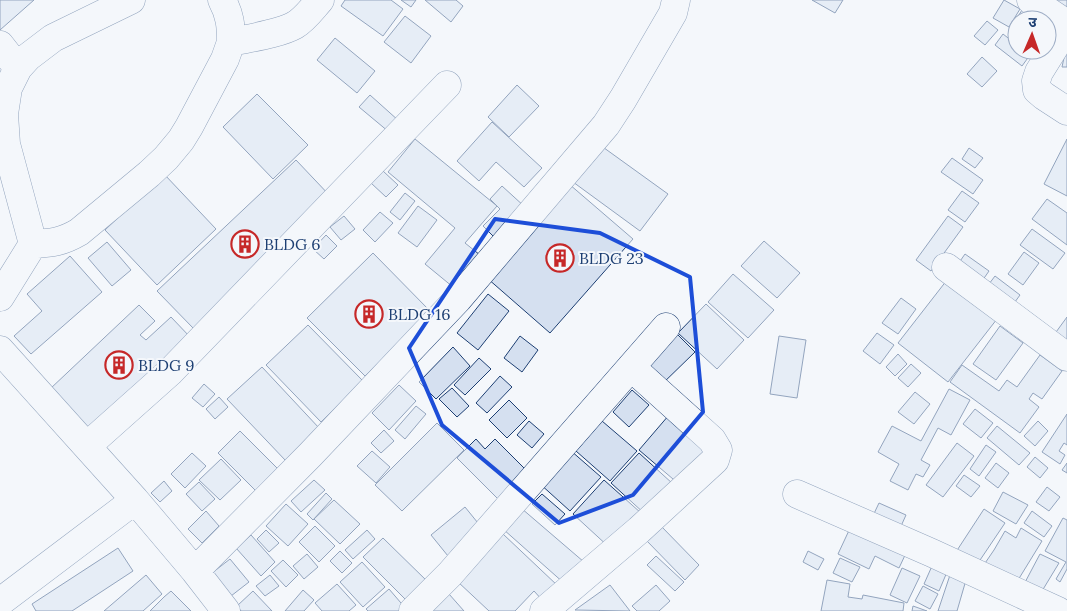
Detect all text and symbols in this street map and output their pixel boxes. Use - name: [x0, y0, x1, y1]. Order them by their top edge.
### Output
- north arrow: [1007, 10, 1057, 60]
- text: उ: [1028, 13, 1038, 31]
- building icon: BLDG 6: [230, 229, 260, 259]
- place label: BLDG 6: [264, 234, 321, 254]
- building icon: BLDG 23: [545, 243, 575, 273]
- place label: BLDG 23: [579, 248, 644, 268]
- building icon: BLDG 16: [354, 299, 384, 329]
- place label: BLDG 16: [388, 304, 450, 324]
- building icon: BLDG 9: [104, 350, 134, 380]
- place label: BLDG 9: [138, 355, 195, 375]

